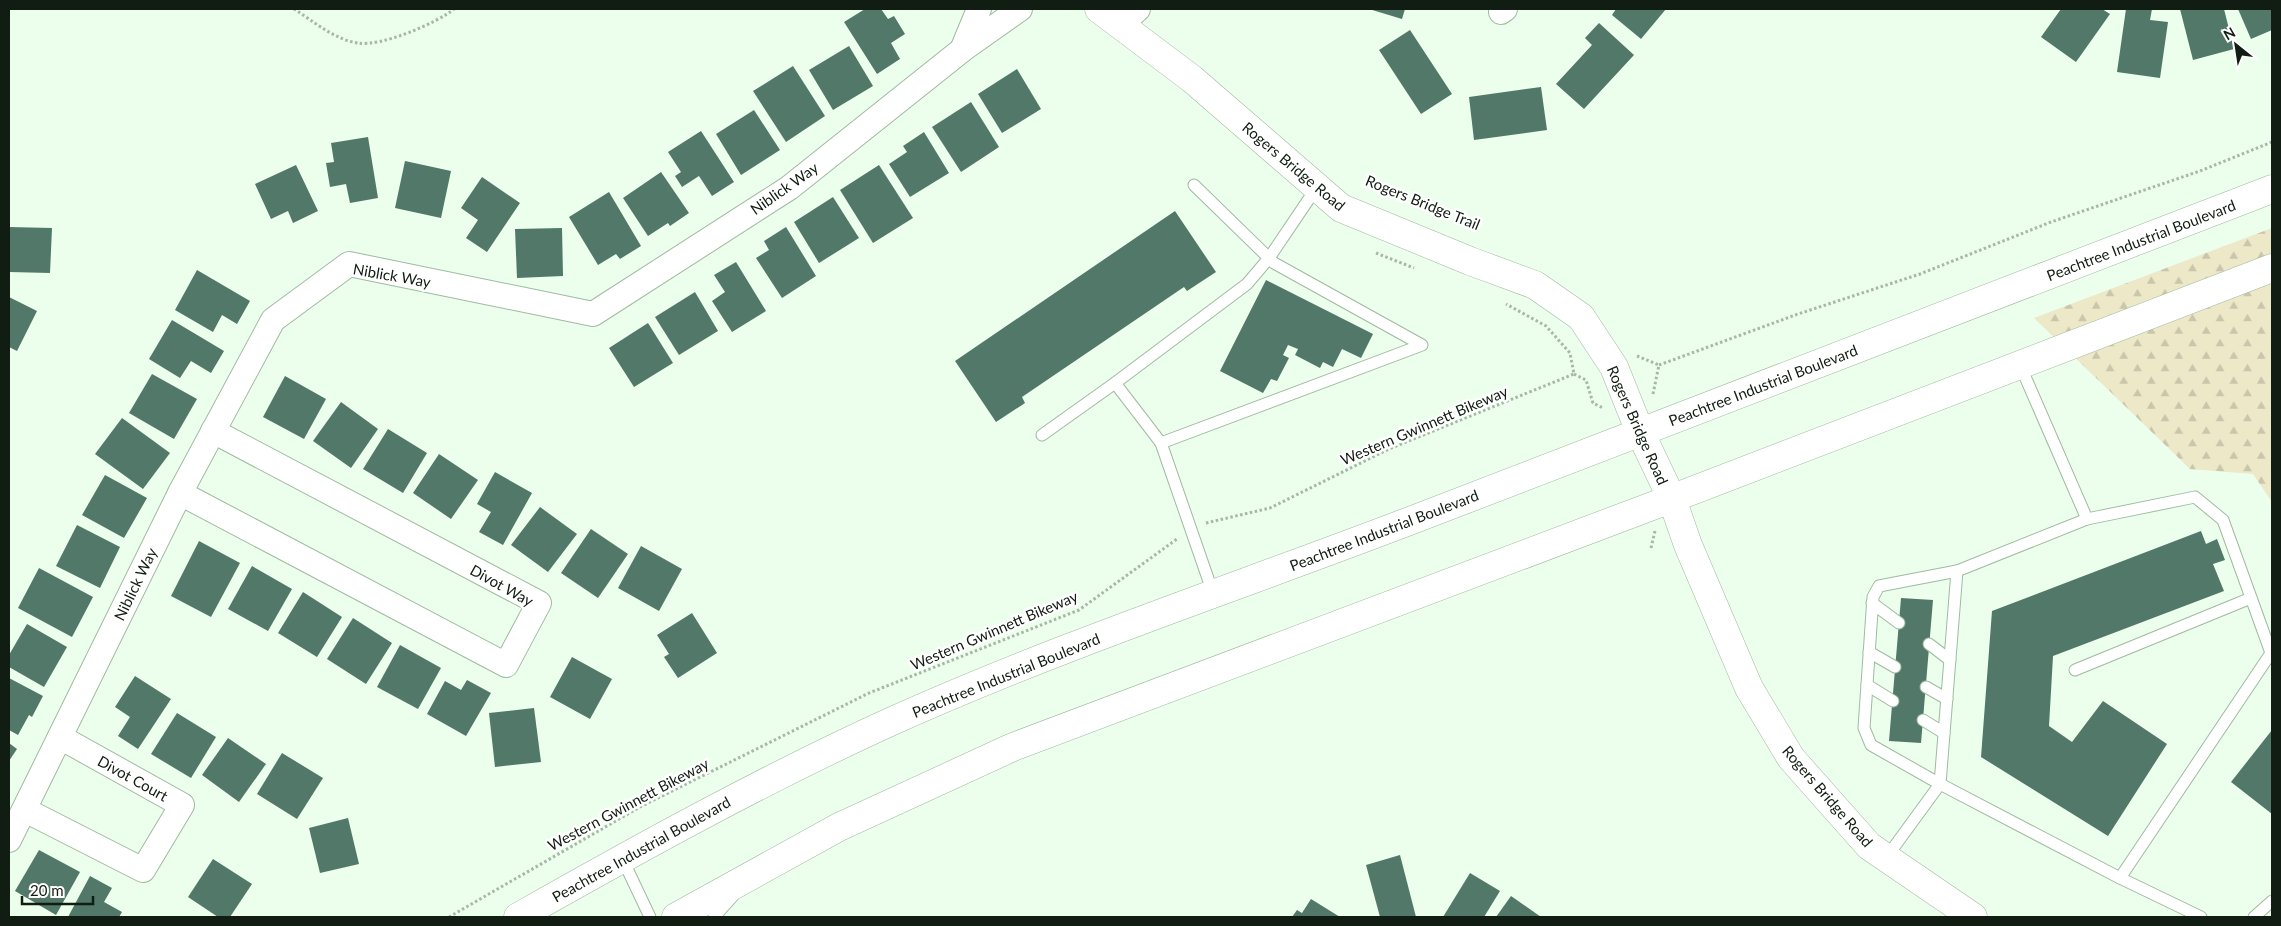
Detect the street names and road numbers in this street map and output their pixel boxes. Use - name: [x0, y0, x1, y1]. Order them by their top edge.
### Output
- street label: Rogers Bridge Road: [1239, 118, 1349, 214]
- street label: Niblick Way: [747, 158, 822, 218]
- street label: Rogers Bridge Trail: [1363, 171, 1483, 233]
- street label: Peachtree Industrial Boulevard: [2044, 196, 2238, 284]
- street label: Niblick Way: [352, 259, 433, 291]
- street label: Peachtree Industrial Boulevard: [1666, 341, 1860, 429]
- street label: Rogers Bridge Road: [1604, 363, 1672, 487]
- street label: Western Gwinnett Bikeway: [1338, 381, 1511, 468]
- street label: Peachtree Industrial Boulevard: [1287, 486, 1481, 574]
- street label: Niblick Way: [110, 544, 160, 623]
- street label: Divot Way: [467, 560, 537, 610]
- street label: Western Gwinnett Bikeway: [908, 586, 1081, 673]
- street label: Peachtree Industrial Boulevard: [909, 629, 1103, 721]
- street label: Rogers Bridge Road: [1779, 742, 1877, 850]
- street label: Divot Court: [95, 751, 172, 805]
- street label: Western Gwinnett Bikeway: [544, 754, 712, 854]
- street label: Peachtree Industrial Boulevard: [549, 792, 733, 906]

